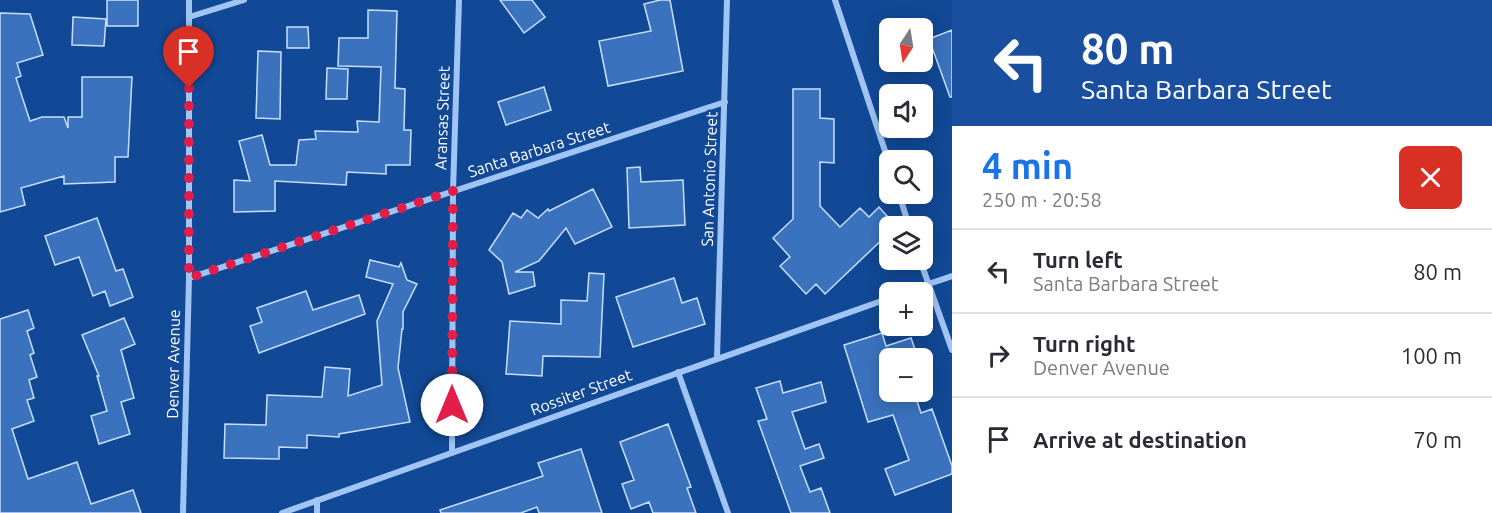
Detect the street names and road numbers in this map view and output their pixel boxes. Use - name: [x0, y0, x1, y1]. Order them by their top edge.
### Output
- street label: Aransas Street: [431, 65, 453, 170]
- street label: San Antonio Street: [698, 110, 720, 247]
- street label: Santa Barbara Street: [466, 117, 613, 181]
- street label: Denver Avenue: [163, 309, 183, 419]
- street label: Rossiter Street: [528, 365, 635, 419]

